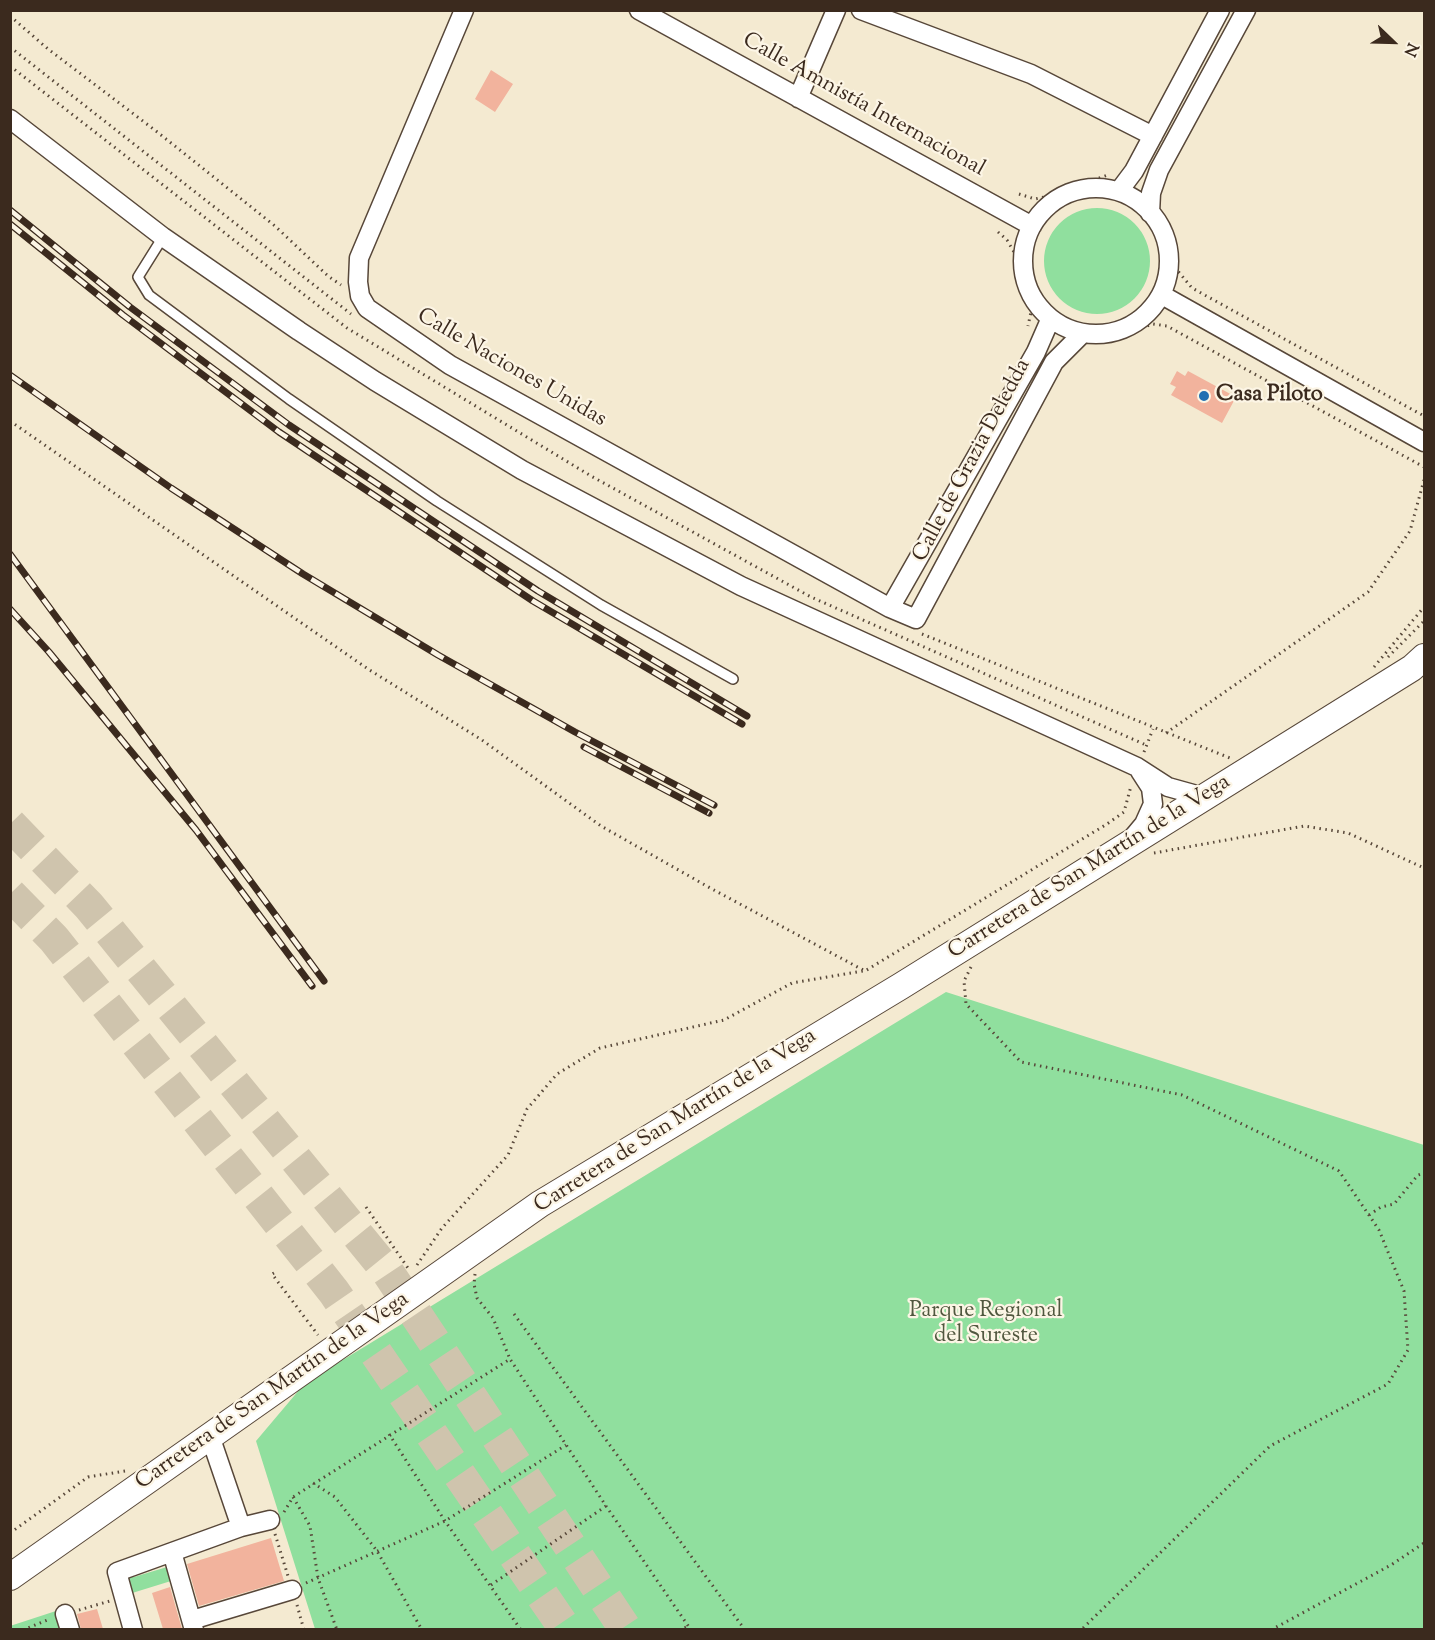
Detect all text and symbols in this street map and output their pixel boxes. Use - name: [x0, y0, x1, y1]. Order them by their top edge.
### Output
- north arrow: [1363, 12, 1423, 72]
- street label: Calle Amnistía Internacional: [737, 28, 989, 184]
- text: N: [1397, 39, 1423, 60]
- street label: Calle Naciones Unidas: [411, 304, 611, 434]
- street label: Calle de Grazia Deledda: [908, 355, 1038, 567]
- place label: Casa Piloto: [1216, 383, 1323, 409]
- marker: Casa Piloto: [1197, 389, 1211, 403]
- street label: Carretera de San Martín de la Vega: [944, 770, 1236, 966]
- street label: Carretera de San Martín de la Vega: [530, 1024, 822, 1220]
- street label: Carretera de San Martín de la Vega: [131, 1287, 415, 1497]
- park label: Parque Regional del Sureste: [909, 1299, 1063, 1350]

